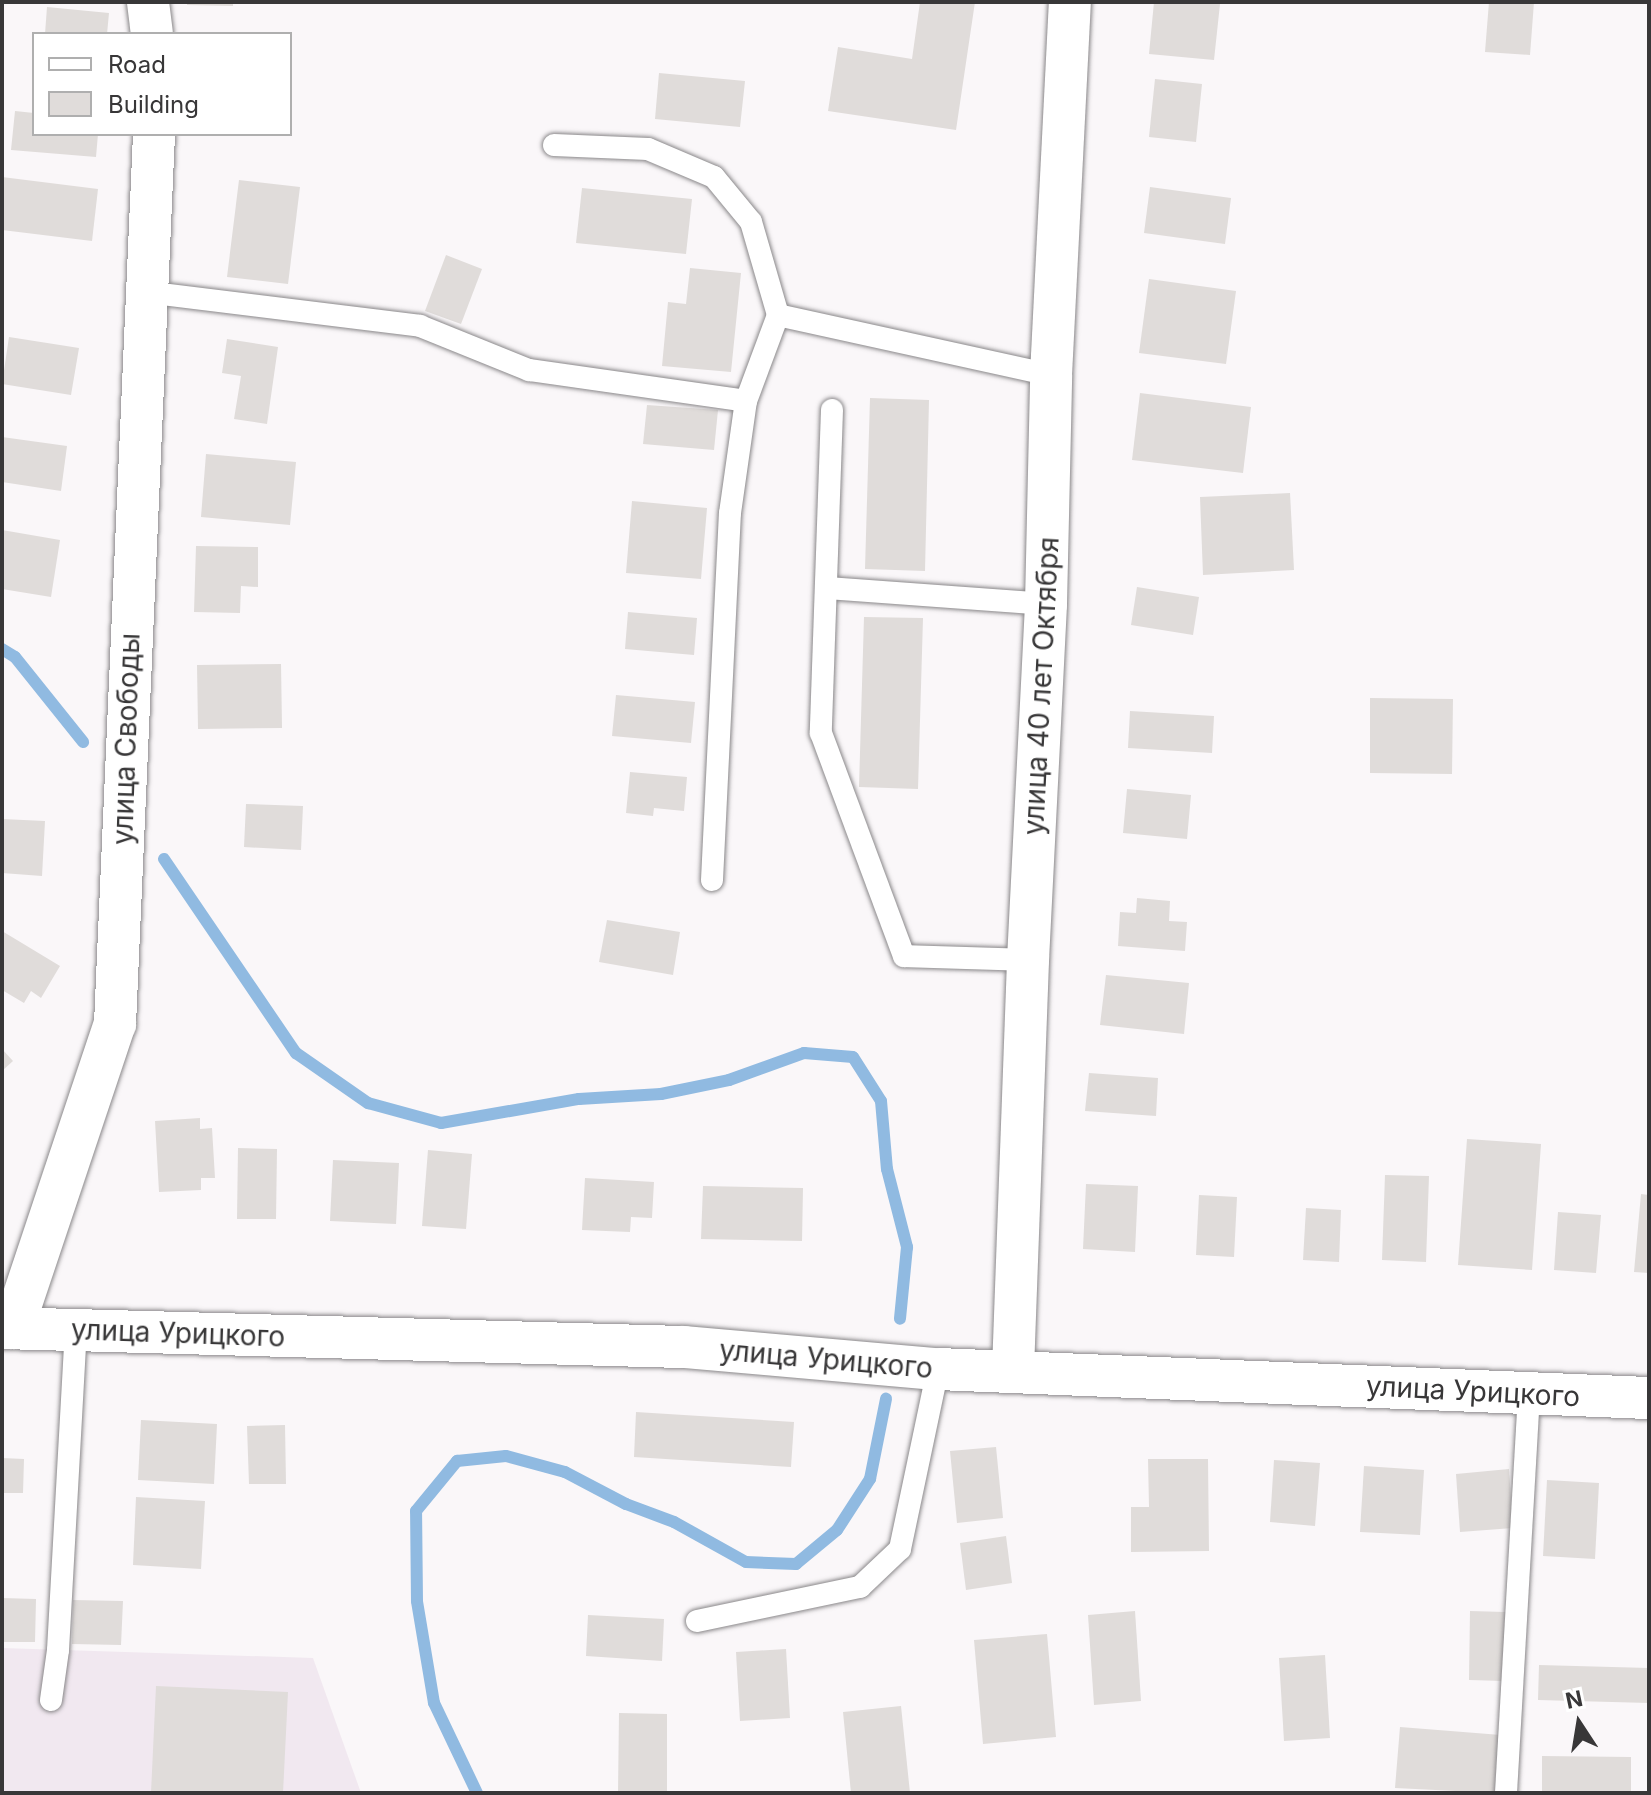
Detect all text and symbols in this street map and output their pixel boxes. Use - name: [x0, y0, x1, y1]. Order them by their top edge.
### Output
- legend: [32, 32, 292, 136]
- text: Road: [108, 50, 166, 79]
- text: Building: [108, 90, 199, 119]
- street label: улица 40 лет Октября: [1016, 536, 1066, 836]
- street label: улица Свободы: [106, 632, 146, 846]
- street label: улица Урицкого: [70, 1312, 286, 1354]
- street label: улица Урицкого: [718, 1333, 934, 1385]
- street label: улица Урицкого: [1365, 1369, 1581, 1413]
- north arrow: [1539, 1683, 1619, 1763]
- text: N: [1563, 1685, 1585, 1714]

